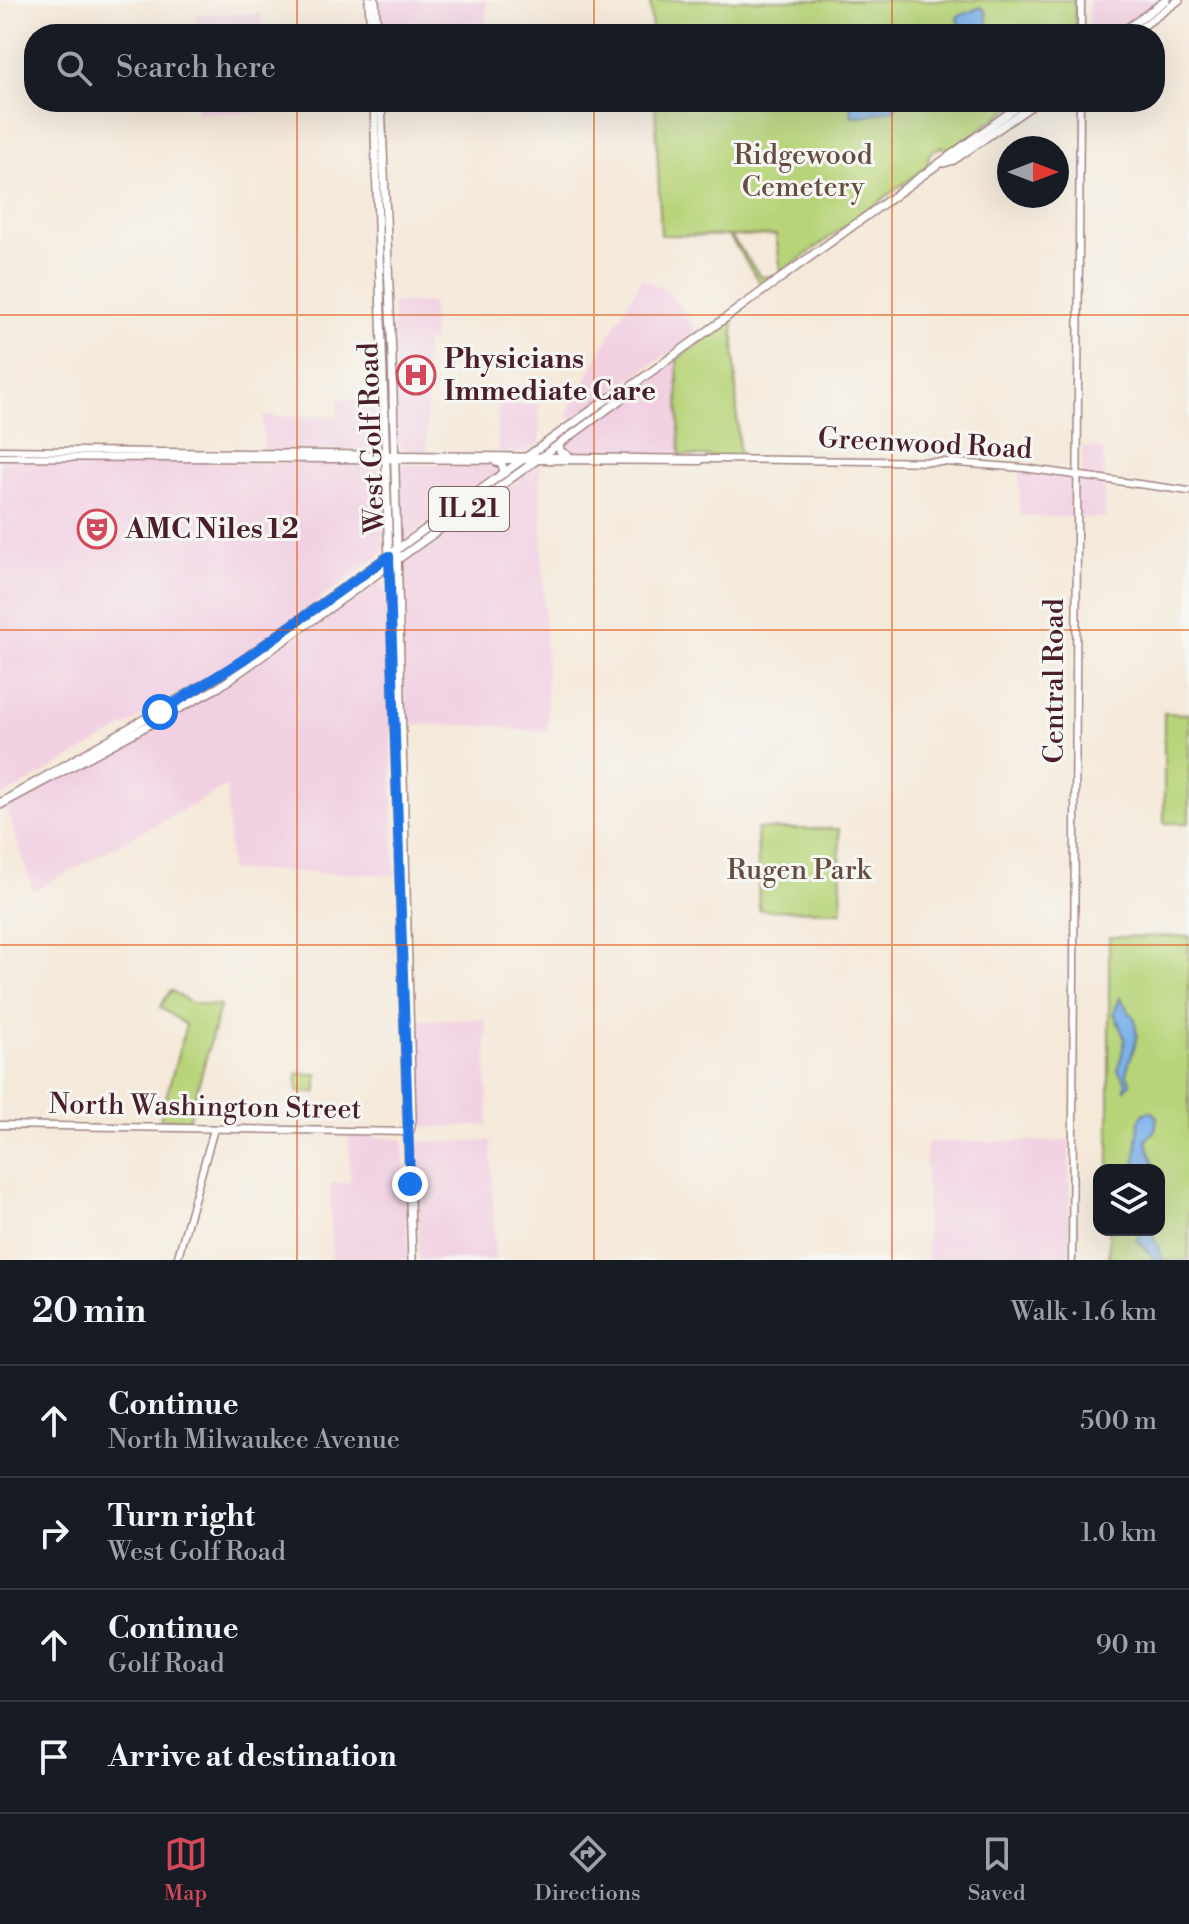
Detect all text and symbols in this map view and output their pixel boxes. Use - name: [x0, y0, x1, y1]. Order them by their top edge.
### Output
- search box: [24, 24, 1165, 112]
- icon: search: [52, 46, 96, 90]
- text: Search here: [116, 49, 276, 87]
- north arrow: [997, 136, 1069, 208]
- park label: Ridgewood Cemetery: [733, 138, 873, 205]
- street label: West Golf Road: [351, 342, 393, 535]
- place label: Physicians Immediate Care: [444, 342, 656, 409]
- hospital icon: Physicians Immediate Care: [395, 354, 437, 396]
- street label: Greenwood Road: [817, 421, 1033, 467]
- road number: IL 21: [429, 487, 509, 531]
- theatre icon: AMC Niles 12: [76, 508, 118, 550]
- place label: AMC Niles 12: [124, 512, 299, 547]
- street label: Central Road: [1037, 598, 1072, 764]
- route start: [142, 694, 178, 730]
- park label: Rugen Park: [727, 853, 873, 888]
- street label: North Washington Street: [48, 1087, 362, 1127]
- map controls: [1093, 1164, 1165, 1236]
- button: layers: [1093, 1164, 1165, 1236]
- route end: [392, 1166, 428, 1202]
- text: 20 min: [32, 1291, 146, 1333]
- text: Walk · 1.6 km: [1011, 1296, 1157, 1328]
- text: Continue: [108, 1386, 239, 1424]
- icon: ahead: [32, 1399, 76, 1443]
- text: 500 m: [1080, 1405, 1157, 1437]
- text: North Milwaukee Avenue: [108, 1424, 400, 1456]
- text: Turn right: [108, 1498, 255, 1536]
- icon: right: [32, 1511, 76, 1555]
- text: 1.0 km: [1081, 1517, 1157, 1549]
- text: West Golf Road: [108, 1536, 286, 1568]
- text: Continue: [108, 1610, 239, 1648]
- icon: ahead: [32, 1623, 76, 1667]
- text: 90 m: [1096, 1629, 1157, 1661]
- text: Golf Road: [108, 1648, 225, 1680]
- icon: arrive: [32, 1735, 76, 1779]
- text: Arrive at destination: [108, 1738, 397, 1776]
- tab: Map: [164, 1832, 208, 1907]
- tab: Directions: [535, 1832, 641, 1907]
- tab: Saved: [968, 1832, 1025, 1907]

